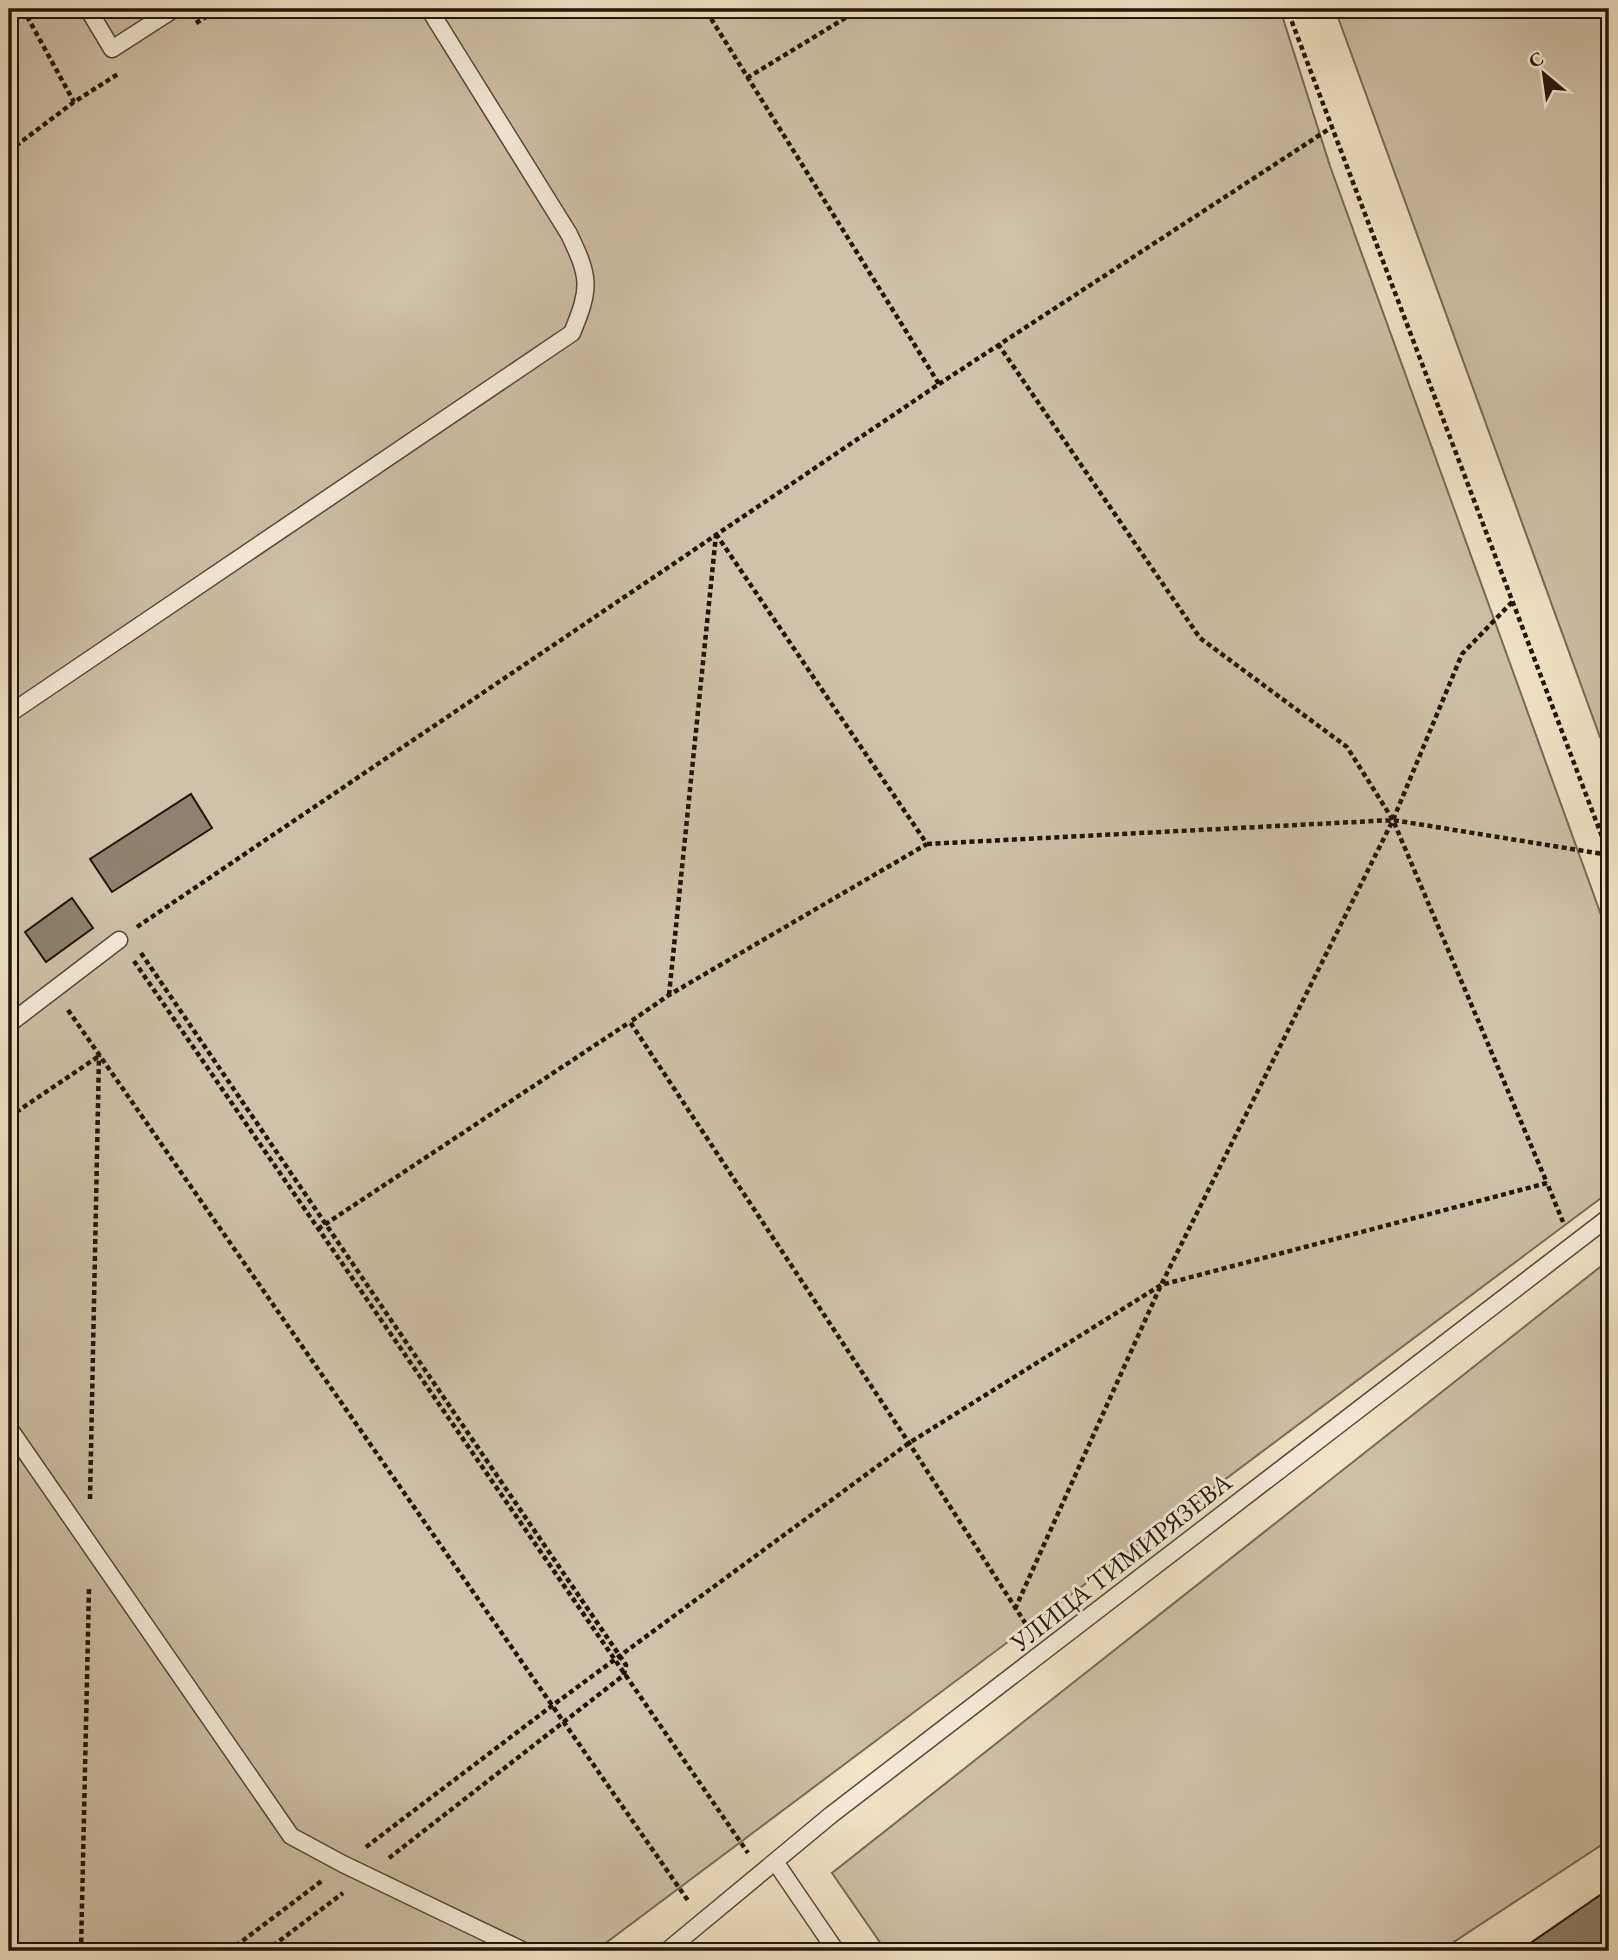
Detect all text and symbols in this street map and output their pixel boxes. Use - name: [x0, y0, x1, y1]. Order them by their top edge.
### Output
- north arrow: [1510, 38, 1580, 108]
- text: С: [1524, 45, 1548, 74]
- street label: УЛИЦА ТИМИРЯЗЕВА: [1003, 1464, 1239, 1660]

